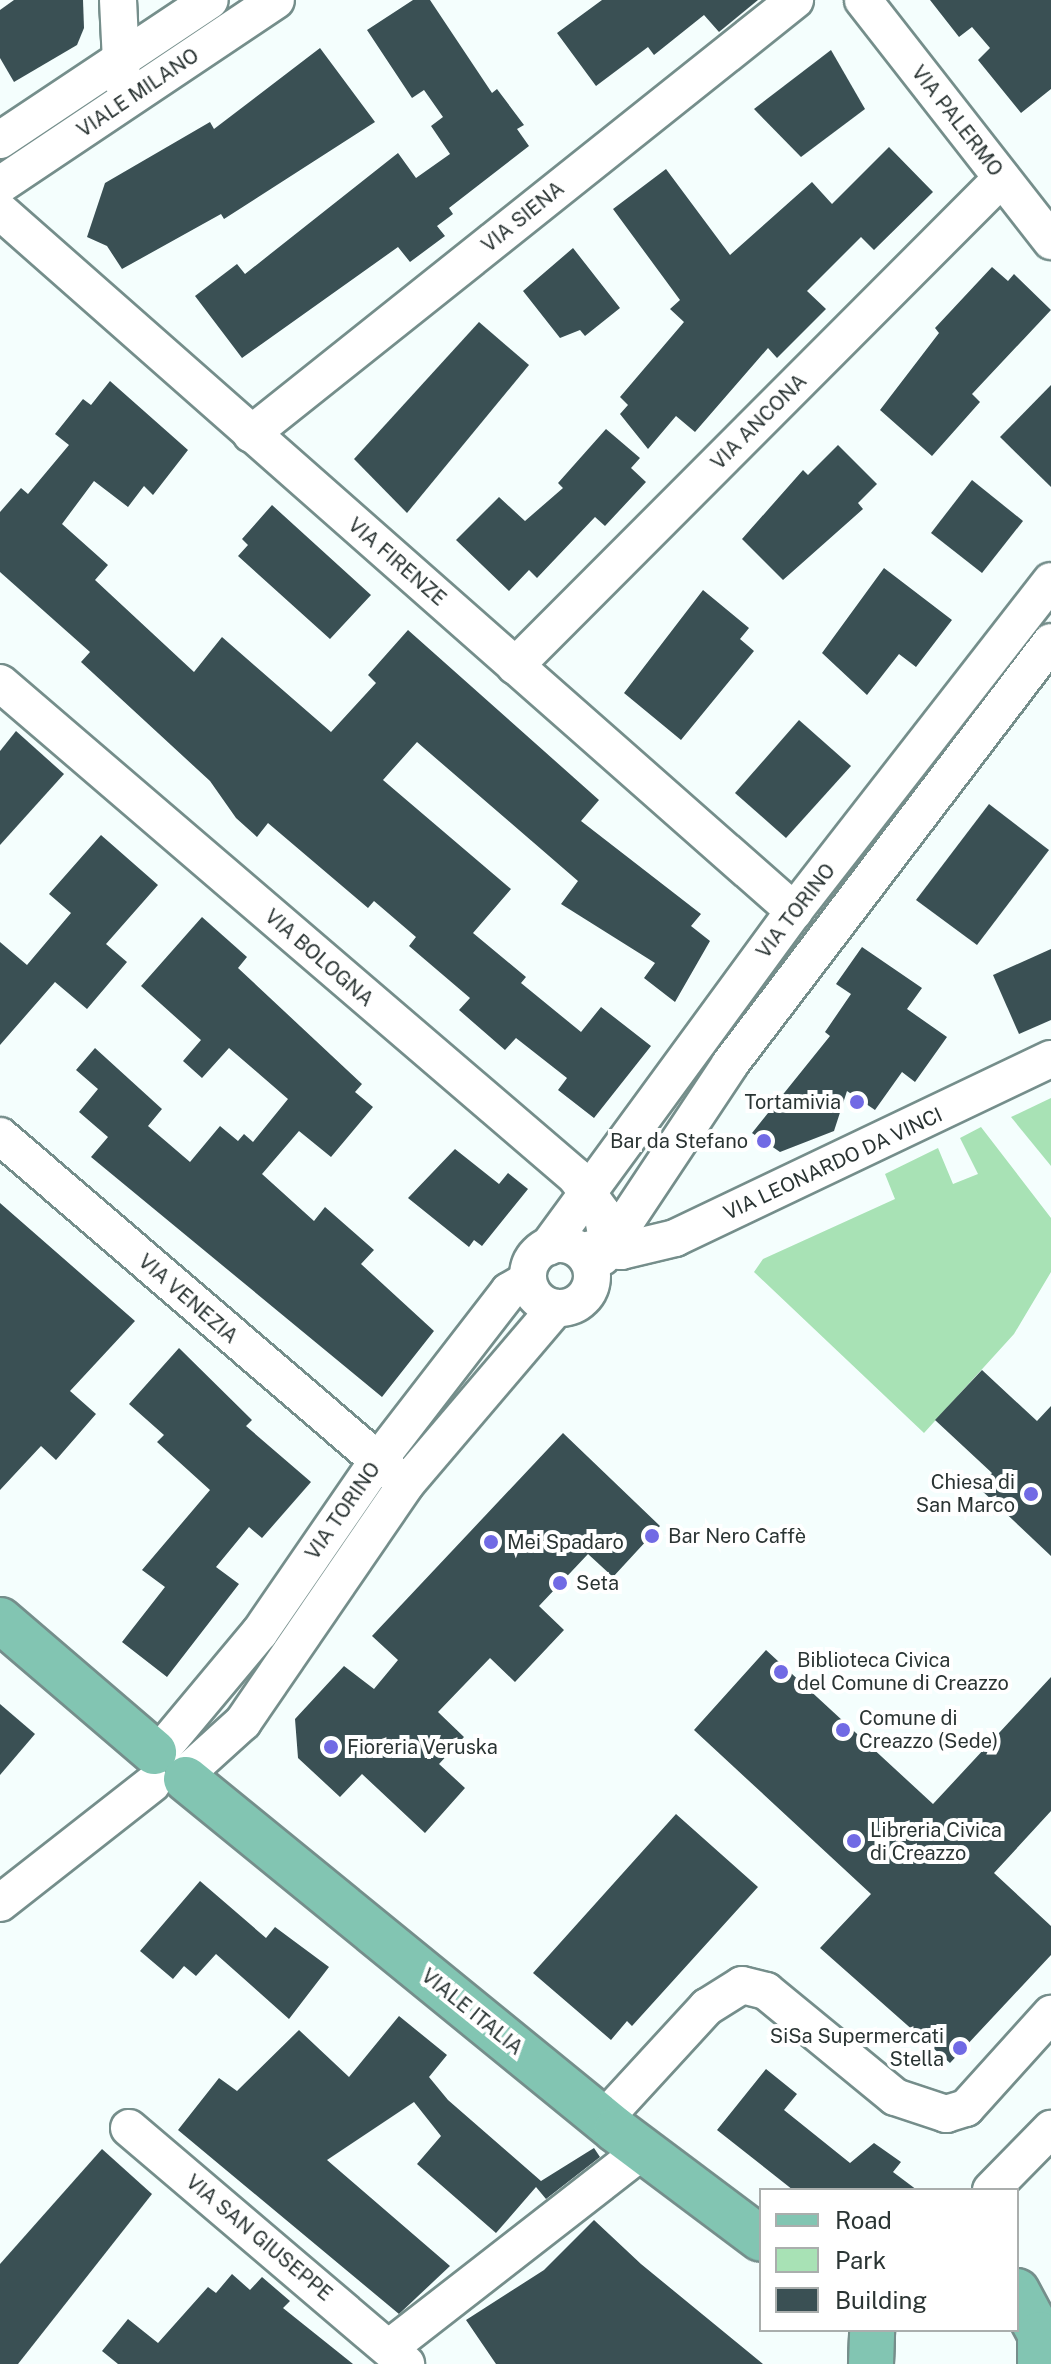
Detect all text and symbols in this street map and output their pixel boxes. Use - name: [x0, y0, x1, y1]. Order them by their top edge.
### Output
- street label: VIALE MILANO: [73, 44, 203, 142]
- street label: VIA PALERMO: [906, 61, 1008, 181]
- street label: VIA SIENA: [477, 177, 569, 257]
- street label: VIA ANCONA: [706, 369, 812, 475]
- street label: VIA FIRENZE: [343, 513, 451, 611]
- street label: VIA TORINO: [752, 859, 840, 963]
- street label: VIA BOLOGNA: [260, 904, 378, 1012]
- place label: Tortamivia: [745, 1090, 841, 1114]
- marker: Tortamivia: [848, 1093, 866, 1111]
- street label: VIA LEONARDO DA VINCI: [720, 1103, 946, 1225]
- place label: Bar da Stefano: [610, 1129, 748, 1153]
- marker: Bar da Stefano: [755, 1132, 773, 1150]
- street label: VIA VENEZIA: [133, 1249, 243, 1349]
- street label: VIA TORINO: [301, 1458, 385, 1564]
- place label: Chiesa di San Marco: [916, 1470, 1015, 1517]
- marker: Chiesa di San Marco: [1022, 1485, 1040, 1503]
- place label: Bar Nero Caffè: [668, 1524, 806, 1548]
- marker: Bar Nero Caffè: [643, 1527, 661, 1545]
- place label: Mei Spadaro: [507, 1530, 624, 1554]
- marker: Mei Spadaro: [482, 1533, 500, 1551]
- place label: Seta: [576, 1571, 619, 1595]
- marker: Seta: [551, 1574, 569, 1592]
- place label: Biblioteca Civica del Comune di Creazzo: [797, 1648, 1009, 1695]
- marker: Biblioteca Civica del Comune di Creazzo: [772, 1663, 790, 1681]
- place label: Comune di Creazzo (Sede): [859, 1706, 998, 1753]
- marker: Comune di Creazzo (Sede): [834, 1721, 852, 1739]
- place label: Fioreria Veruska: [347, 1735, 498, 1759]
- marker: Fioreria Veruska: [322, 1738, 340, 1756]
- place label: Libreria Civica di Creazzo: [870, 1818, 1002, 1865]
- marker: Libreria Civica di Creazzo: [845, 1832, 863, 1850]
- street label: VIALE ITALIA: [416, 1964, 528, 2060]
- place label: SiSa Supermercati Stella: [770, 2024, 944, 2071]
- marker: SiSa Supermercati Stella: [951, 2039, 969, 2057]
- street label: VIA SAN GIUSEPPE: [181, 2170, 337, 2306]
- legend: [759, 2188, 1019, 2332]
- text: Road: [835, 2206, 892, 2234]
- text: Park: [835, 2246, 886, 2274]
- text: Building: [835, 2286, 927, 2314]

